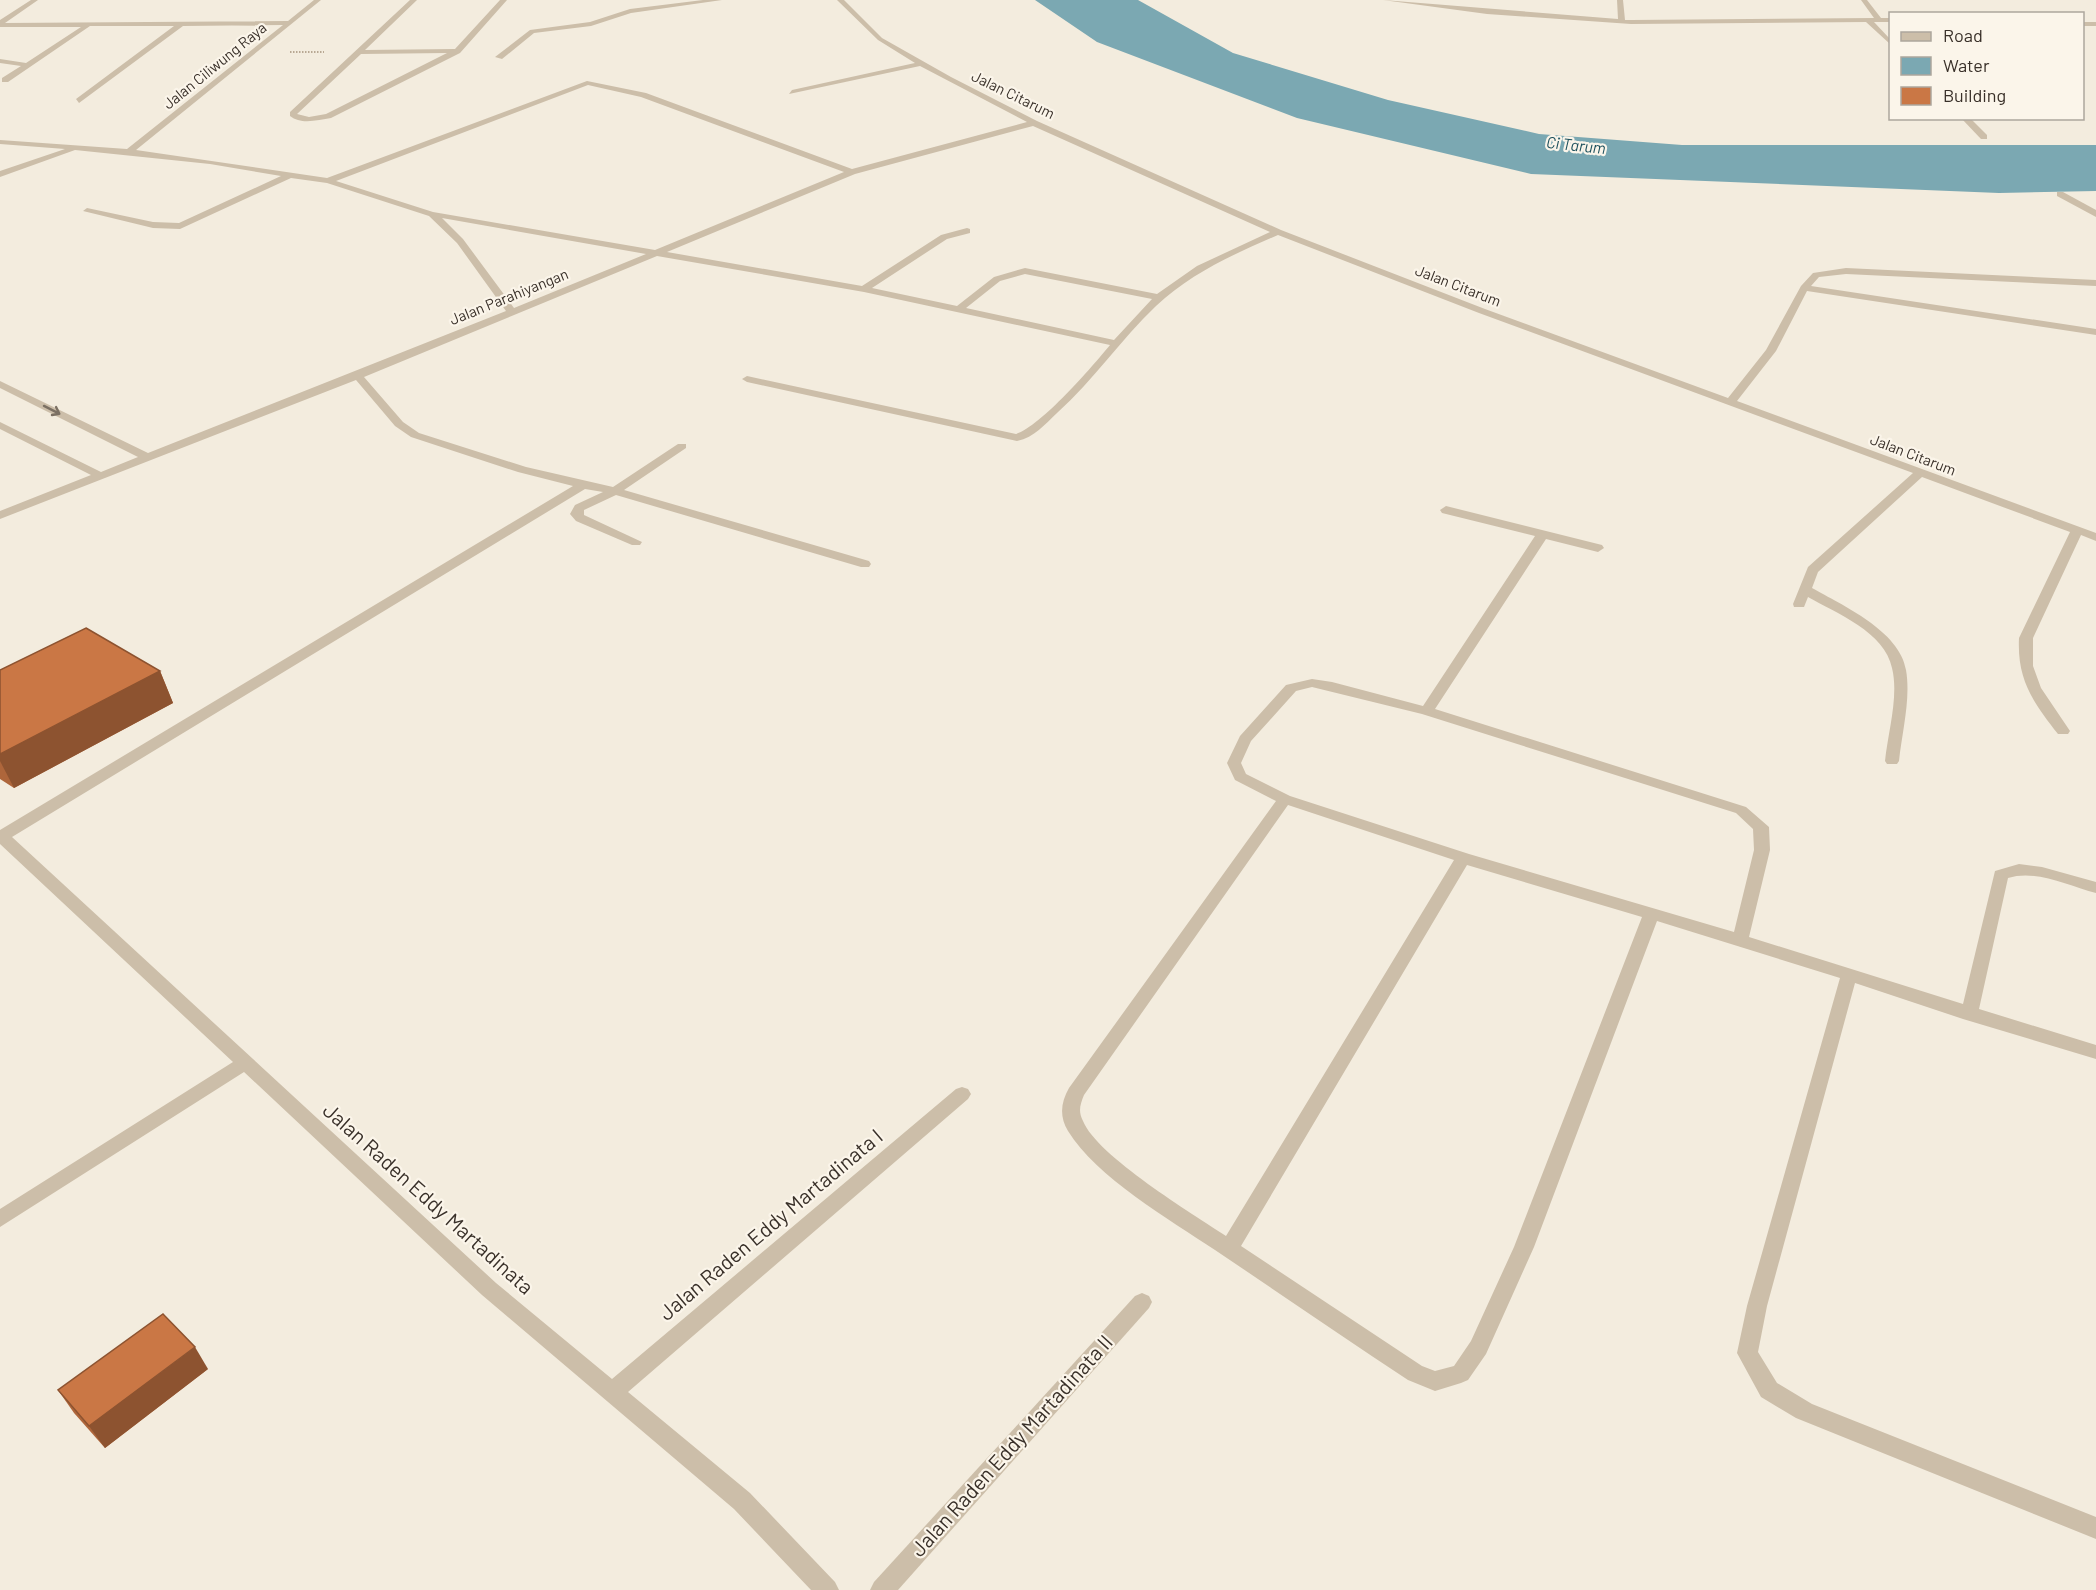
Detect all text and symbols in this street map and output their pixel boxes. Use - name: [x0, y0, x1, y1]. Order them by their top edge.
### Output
- legend: [1889, 12, 2084, 120]
- street label: Jalan Ciliwung Raya: [159, 18, 270, 112]
- text: Road: [1943, 24, 1983, 46]
- text: Water: [1943, 54, 1990, 76]
- street label: Jalan Citarum: [969, 66, 1058, 122]
- text: Building: [1943, 84, 2006, 106]
- water label: Ci Tarum: [1545, 132, 1607, 157]
- street label: Jalan Citarum: [1413, 260, 1504, 310]
- street label: Jalan Parahiyangan: [447, 264, 571, 328]
- one-way arrow: [43, 405, 61, 416]
- street label: Jalan Citarum: [1868, 429, 1959, 479]
- street label: Jalan Raden Eddy Martadinata: [319, 1097, 539, 1299]
- street label: Jalan Raden Eddy Martadinata I: [653, 1123, 887, 1325]
- street label: Jalan Raden Eddy Martadinata II: [905, 1329, 1117, 1561]

